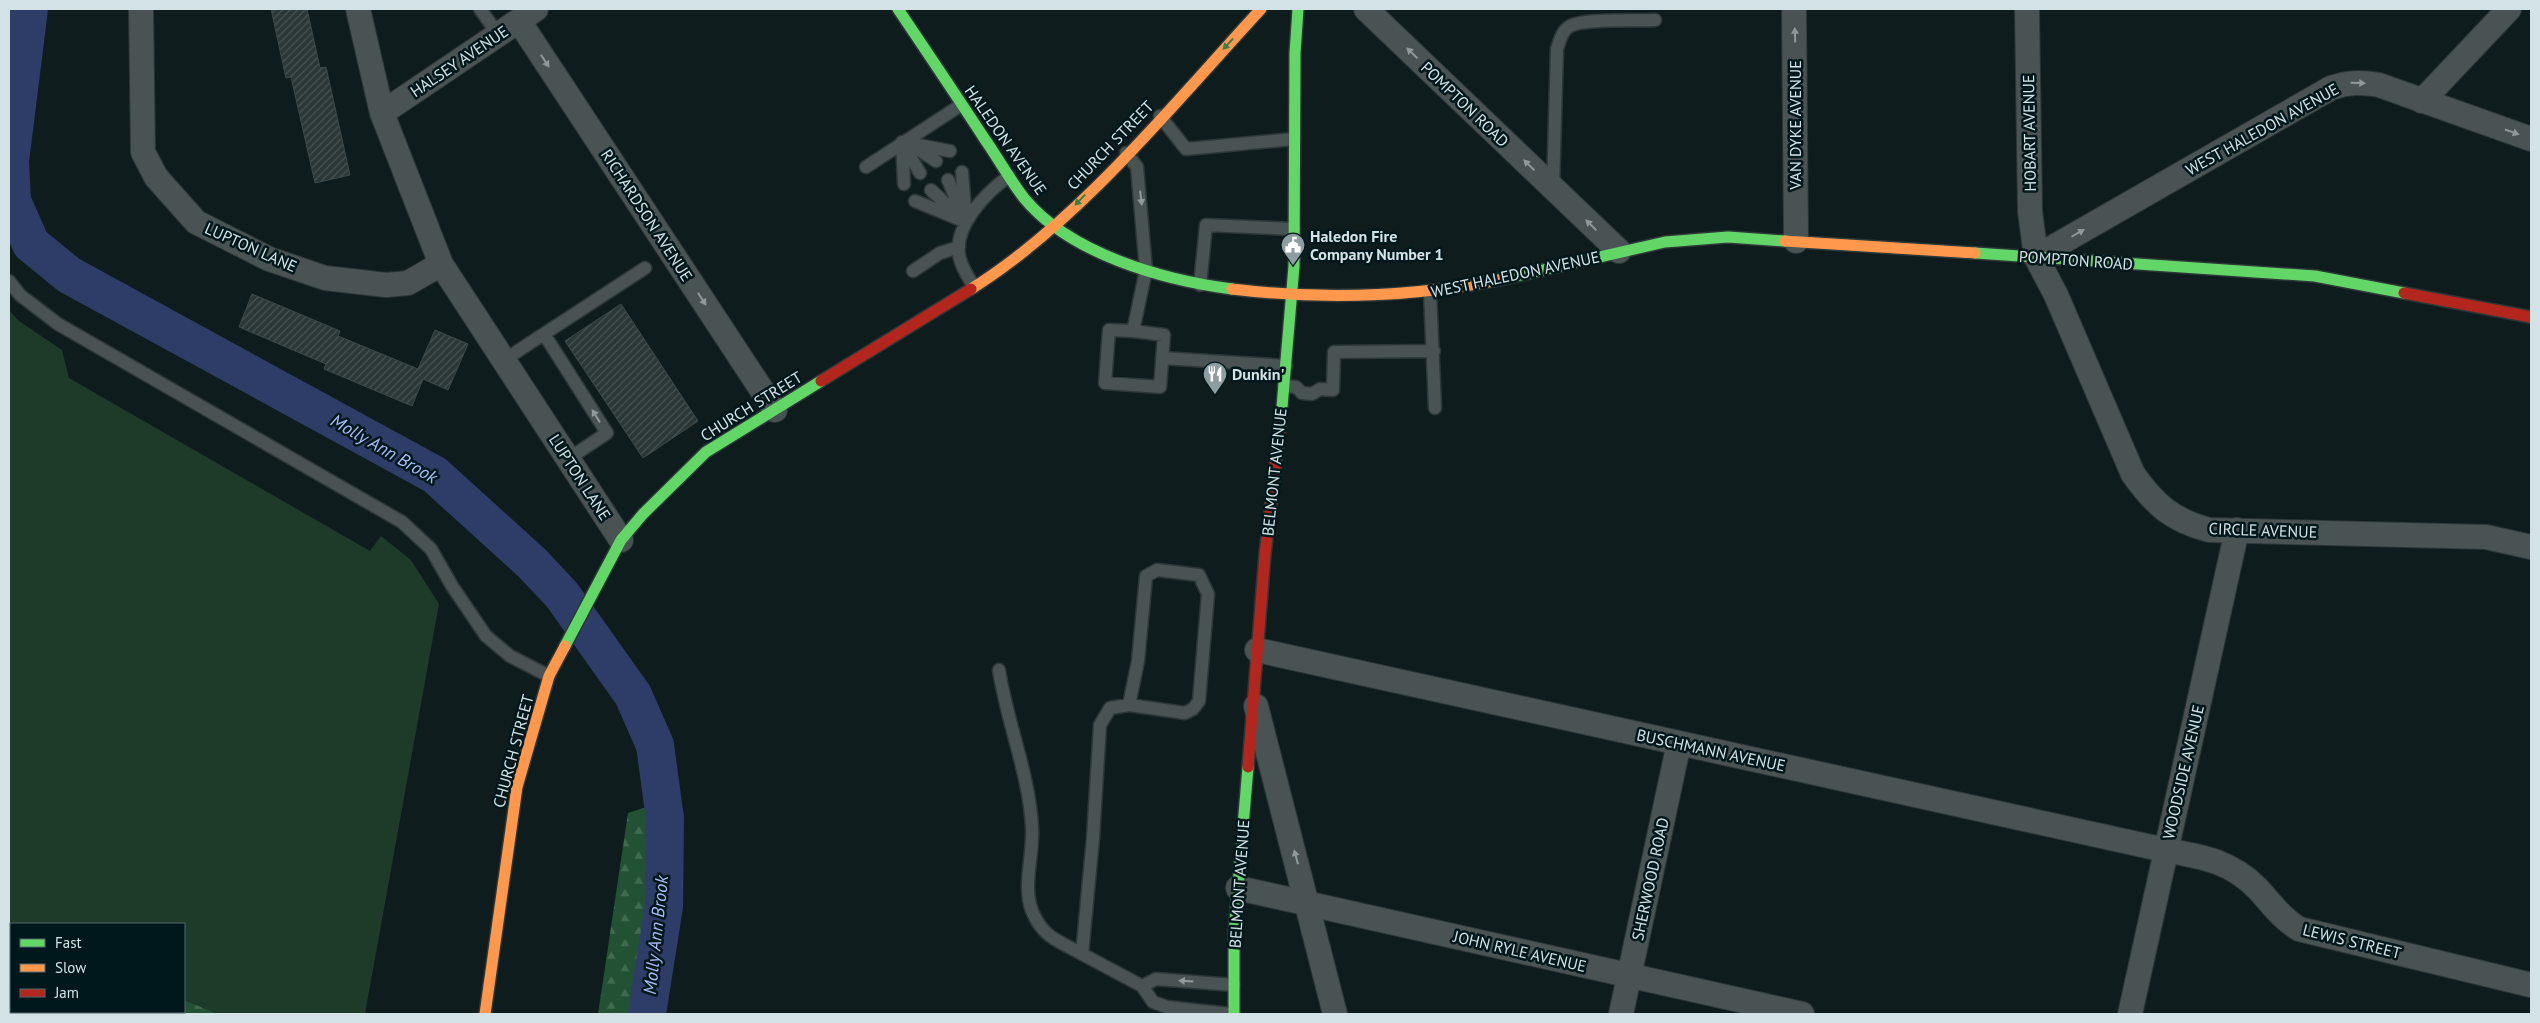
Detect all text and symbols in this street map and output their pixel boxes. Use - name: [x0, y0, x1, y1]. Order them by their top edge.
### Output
- street label: HALSEY AVENUE: [406, 21, 512, 101]
- one-way arrow: [1790, 27, 1798, 43]
- one-way arrow: [1222, 38, 1234, 50]
- one-way arrow: [1406, 47, 1418, 59]
- one-way arrow: [541, 55, 550, 68]
- street label: POMPTON ROAD: [1417, 57, 1513, 151]
- street label: VAN DYKE AVENUE: [1785, 60, 1805, 191]
- street label: HOBART AVENUE: [2018, 74, 2040, 192]
- street label: WEST HALEDON AVENUE: [2182, 79, 2342, 179]
- one-way arrow: [2351, 79, 2367, 87]
- street label: HALEDON AVENUE: [961, 81, 1051, 199]
- street label: CHURCH STREET: [1062, 96, 1158, 194]
- one-way arrow: [2505, 129, 2520, 136]
- street label: RICHARDSON AVENUE: [597, 145, 697, 285]
- one-way arrow: [1523, 159, 1535, 171]
- one-way arrow: [1137, 190, 1145, 206]
- one-way arrow: [1074, 194, 1086, 206]
- street label: LUPTON LANE: [202, 218, 300, 276]
- one-way arrow: [1586, 219, 1598, 231]
- place label: Haledon Fire Company Number 1: [1310, 226, 1444, 264]
- one-way arrow: [2071, 229, 2085, 237]
- public building icon: Haledon Fire Company Number 1: [1280, 232, 1306, 266]
- street label: WEST HALEDON AVENUE: [1429, 246, 1601, 302]
- street label: POMPTON ROAD: [2018, 246, 2134, 274]
- one-way arrow: [697, 293, 707, 306]
- restaurant icon: Dunkin': [1202, 361, 1228, 395]
- place label: Dunkin': [1232, 364, 1285, 384]
- street label: CHURCH STREET: [696, 367, 806, 445]
- street label: BELMONT AVENUE: [1257, 407, 1291, 537]
- water label: Molly Ann Brook: [327, 409, 442, 489]
- one-way arrow: [591, 409, 601, 423]
- street label: LUPTON LANE: [545, 430, 615, 524]
- street label: CIRCLE AVENUE: [2208, 518, 2318, 542]
- street label: CHURCH STREET: [488, 692, 538, 810]
- street label: WOODSIDE AVENUE: [2158, 703, 2208, 841]
- street label: BUSCHMANN AVENUE: [1635, 724, 1787, 776]
- street label: SHERWOOD ROAD: [1627, 816, 1673, 942]
- street label: BELMONT AVENUE: [1225, 819, 1253, 949]
- one-way arrow: [1292, 849, 1300, 864]
- water label: Molly Ann Brook: [638, 873, 673, 996]
- street label: LEWIS STREET: [2301, 919, 2403, 963]
- legend: [10, 923, 185, 1013]
- street label: JOHN RYLE AVENUE: [1451, 926, 1588, 976]
- text: Fast: [55, 933, 82, 952]
- text: Slow: [55, 958, 86, 977]
- one-way arrow: [1177, 977, 1193, 985]
- text: Jam: [54, 983, 79, 1002]

